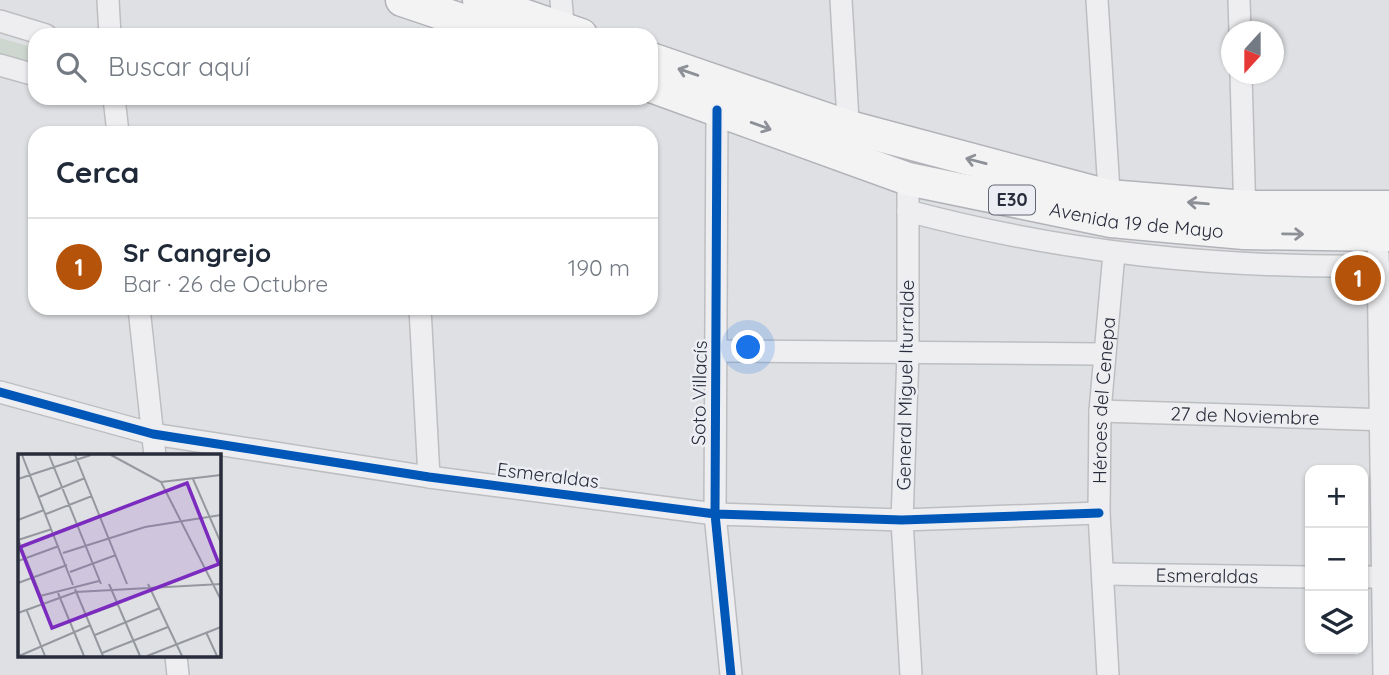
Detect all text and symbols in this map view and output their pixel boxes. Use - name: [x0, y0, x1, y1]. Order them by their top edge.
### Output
- north arrow: [1221, 21, 1284, 84]
- search box: [28, 28, 658, 105]
- icon: search: [52, 48, 90, 86]
- text: Buscar aquí: [108, 50, 250, 83]
- one-way arrow: [678, 65, 700, 77]
- one-way arrow: [750, 120, 772, 133]
- text: Cerca: [56, 153, 139, 191]
- one-way arrow: [965, 154, 988, 167]
- road number: E30: [989, 186, 1035, 215]
- one-way arrow: [1188, 196, 1210, 209]
- street label: Avenida 19 de Mayo: [1048, 197, 1225, 243]
- one-way arrow: [1281, 227, 1304, 240]
- text: Sr Cangrejo: [123, 236, 271, 269]
- pin: 1: [1335, 252, 1381, 304]
- text: 1: [75, 253, 83, 282]
- text: 190 m: [568, 253, 630, 282]
- text: Bar · 26 de Octubre: [123, 269, 328, 298]
- street label: General Miguel Iturralde: [891, 279, 919, 491]
- street label: Héroes del Cenepa: [1087, 316, 1120, 484]
- your location: [731, 330, 765, 364]
- street label: Soto Villacís: [686, 340, 712, 446]
- street label: 27 de Noviembre: [1170, 401, 1320, 430]
- inset map: [18, 454, 220, 658]
- street label: Esmeraldas: [496, 457, 600, 493]
- map controls: [1305, 465, 1368, 654]
- button: +: [1305, 465, 1368, 528]
- button: −: [1305, 528, 1368, 591]
- street label: Esmeraldas: [1156, 563, 1259, 588]
- button: layers: [1305, 591, 1368, 654]

